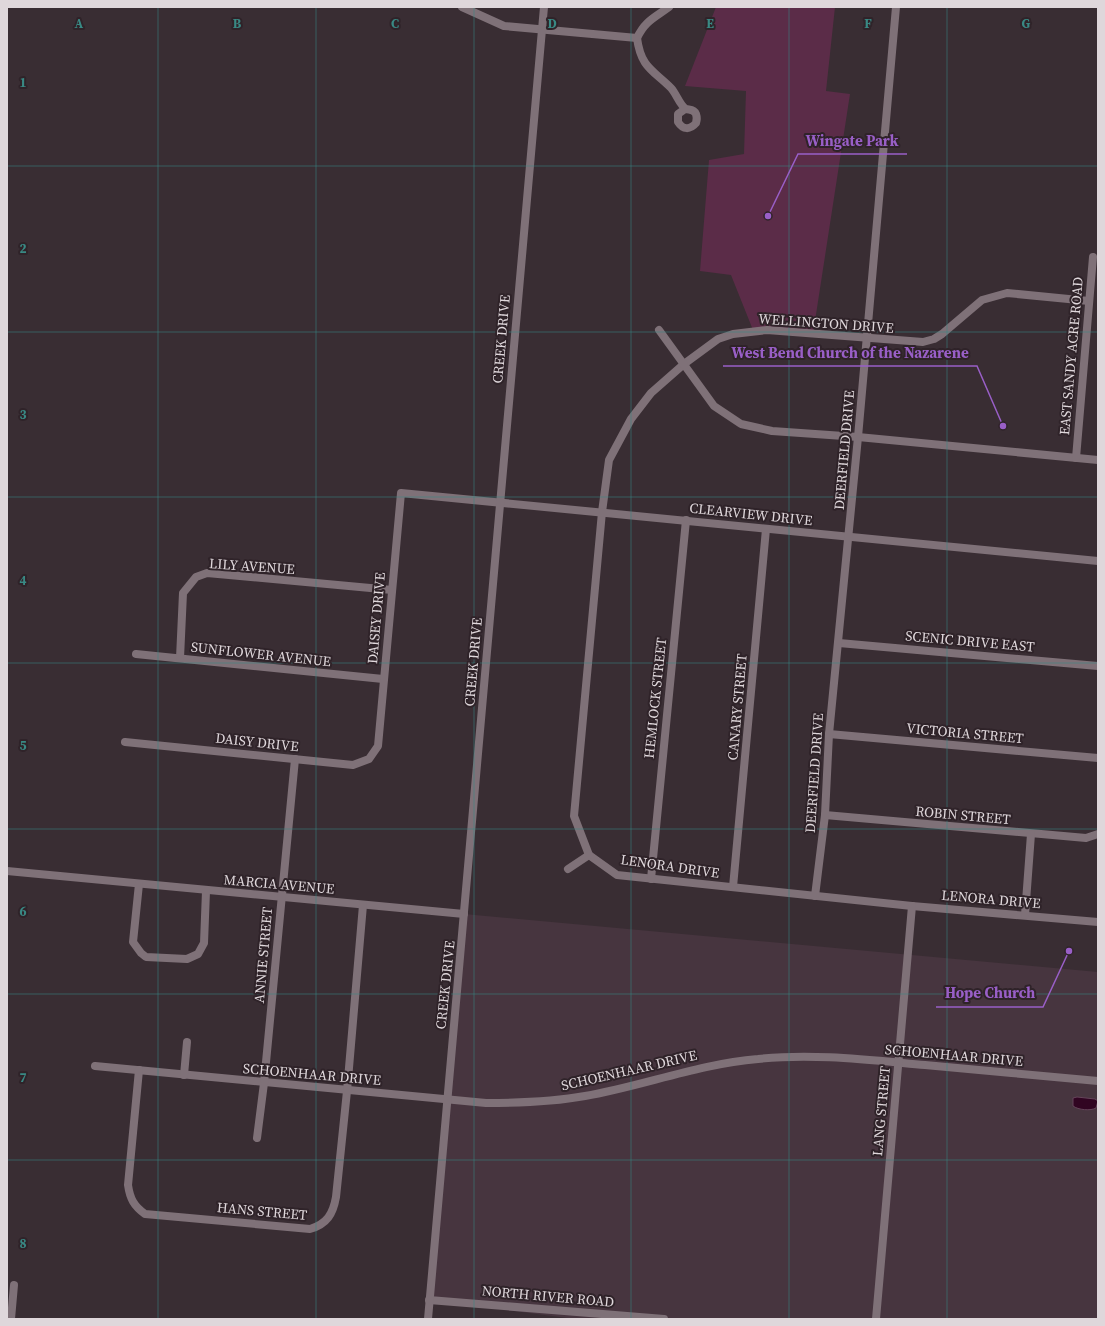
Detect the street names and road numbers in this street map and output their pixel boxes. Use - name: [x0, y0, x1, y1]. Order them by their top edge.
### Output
- street label: EAST SANDY ACRE ROAD: [1054, 276, 1088, 436]
- street label: CREEK DRIVE: [487, 294, 515, 384]
- street label: WELLINGTON DRIVE: [758, 308, 894, 338]
- street label: DEERFIELD DRIVE: [829, 389, 859, 511]
- street label: CLEARVIEW DRIVE: [689, 498, 813, 530]
- street label: LILY AVENUE: [208, 553, 296, 579]
- street label: DAISEY DRIVE: [362, 571, 390, 665]
- street label: CREEK DRIVE: [459, 617, 487, 707]
- street label: SCENIC DRIVE EAST: [905, 625, 1036, 657]
- street label: HEMLOCK STREET: [639, 636, 671, 760]
- street label: SUNFLOWER AVENUE: [190, 637, 332, 671]
- street label: CANARY STREET: [722, 652, 752, 761]
- street label: DEERFIELD DRIVE: [800, 712, 828, 834]
- street label: VICTORIA STREET: [905, 718, 1025, 748]
- street label: DAISY DRIVE: [214, 728, 300, 756]
- street label: ROBIN STREET: [915, 801, 1012, 829]
- street label: LENORA DRIVE: [619, 849, 721, 883]
- street label: MARCIA AVENUE: [223, 869, 335, 899]
- street label: LENORA DRIVE: [941, 885, 1041, 913]
- street label: ANNIE STREET: [249, 906, 277, 1004]
- street label: CREEK DRIVE: [430, 940, 460, 1030]
- street label: SCHOENHAAR DRIVE: [884, 1039, 1024, 1071]
- street label: SCHOENHAAR DRIVE: [559, 1045, 699, 1095]
- street label: SCHOENHAAR DRIVE: [242, 1058, 382, 1090]
- street label: LANG STREET: [867, 1065, 895, 1157]
- street label: HANS STREET: [216, 1197, 309, 1225]
- street label: NORTH RIVER ROAD: [481, 1280, 615, 1312]

